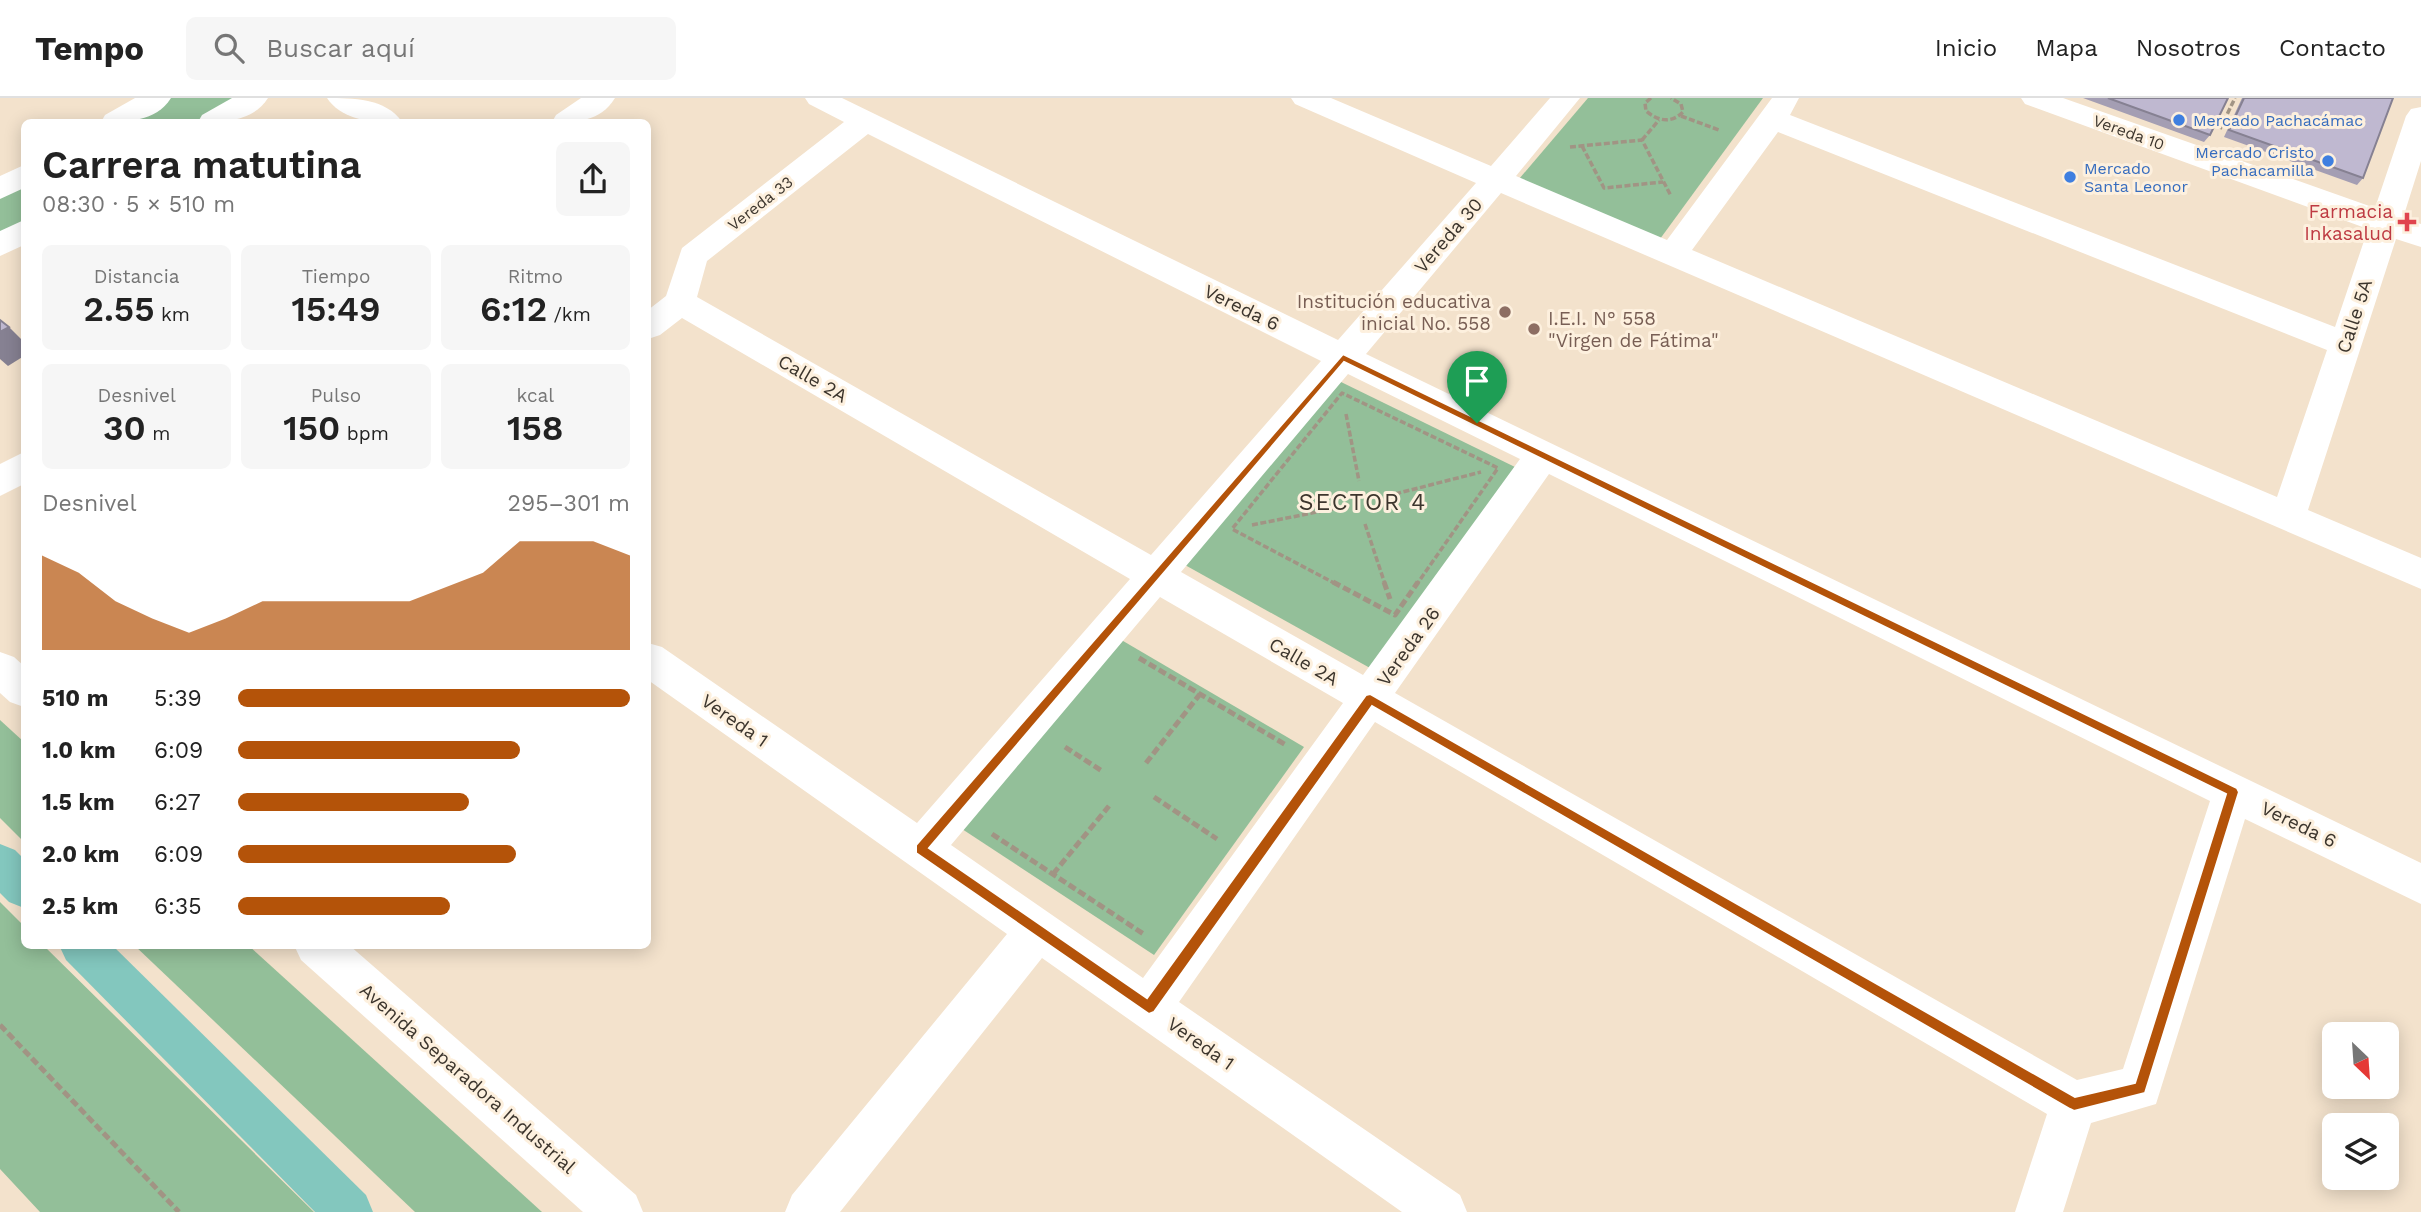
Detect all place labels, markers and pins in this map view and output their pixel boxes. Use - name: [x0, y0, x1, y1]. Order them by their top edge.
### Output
- place label: Mercado Pachacámac: [2193, 111, 2363, 130]
- marker: Mercado Pachacámac: [2171, 112, 2187, 128]
- place label: Mercado Cristo Pachacamilla: [2195, 143, 2314, 180]
- marker: Mercado Cristo Pachacamilla: [2320, 153, 2336, 169]
- place label: Mercado Santa Leonor: [2084, 159, 2188, 196]
- marker: Mercado Santa Leonor: [2062, 169, 2078, 185]
- place label: Farmacia Inkasalud: [2304, 200, 2393, 245]
- marker: Farmacia Inkasalud: [2399, 214, 2415, 230]
- place label: Institución educativa inicial No. 558: [1297, 290, 1491, 335]
- marker: Institución educativa inicial No. 558: [1497, 304, 1513, 320]
- place label: I.E.I. N° 558 "Virgen de Fátima": [1548, 307, 1719, 352]
- marker: I.E.I. N° 558 "Virgen de Fátima": [1526, 321, 1542, 337]
- pin: [1447, 351, 1507, 423]

